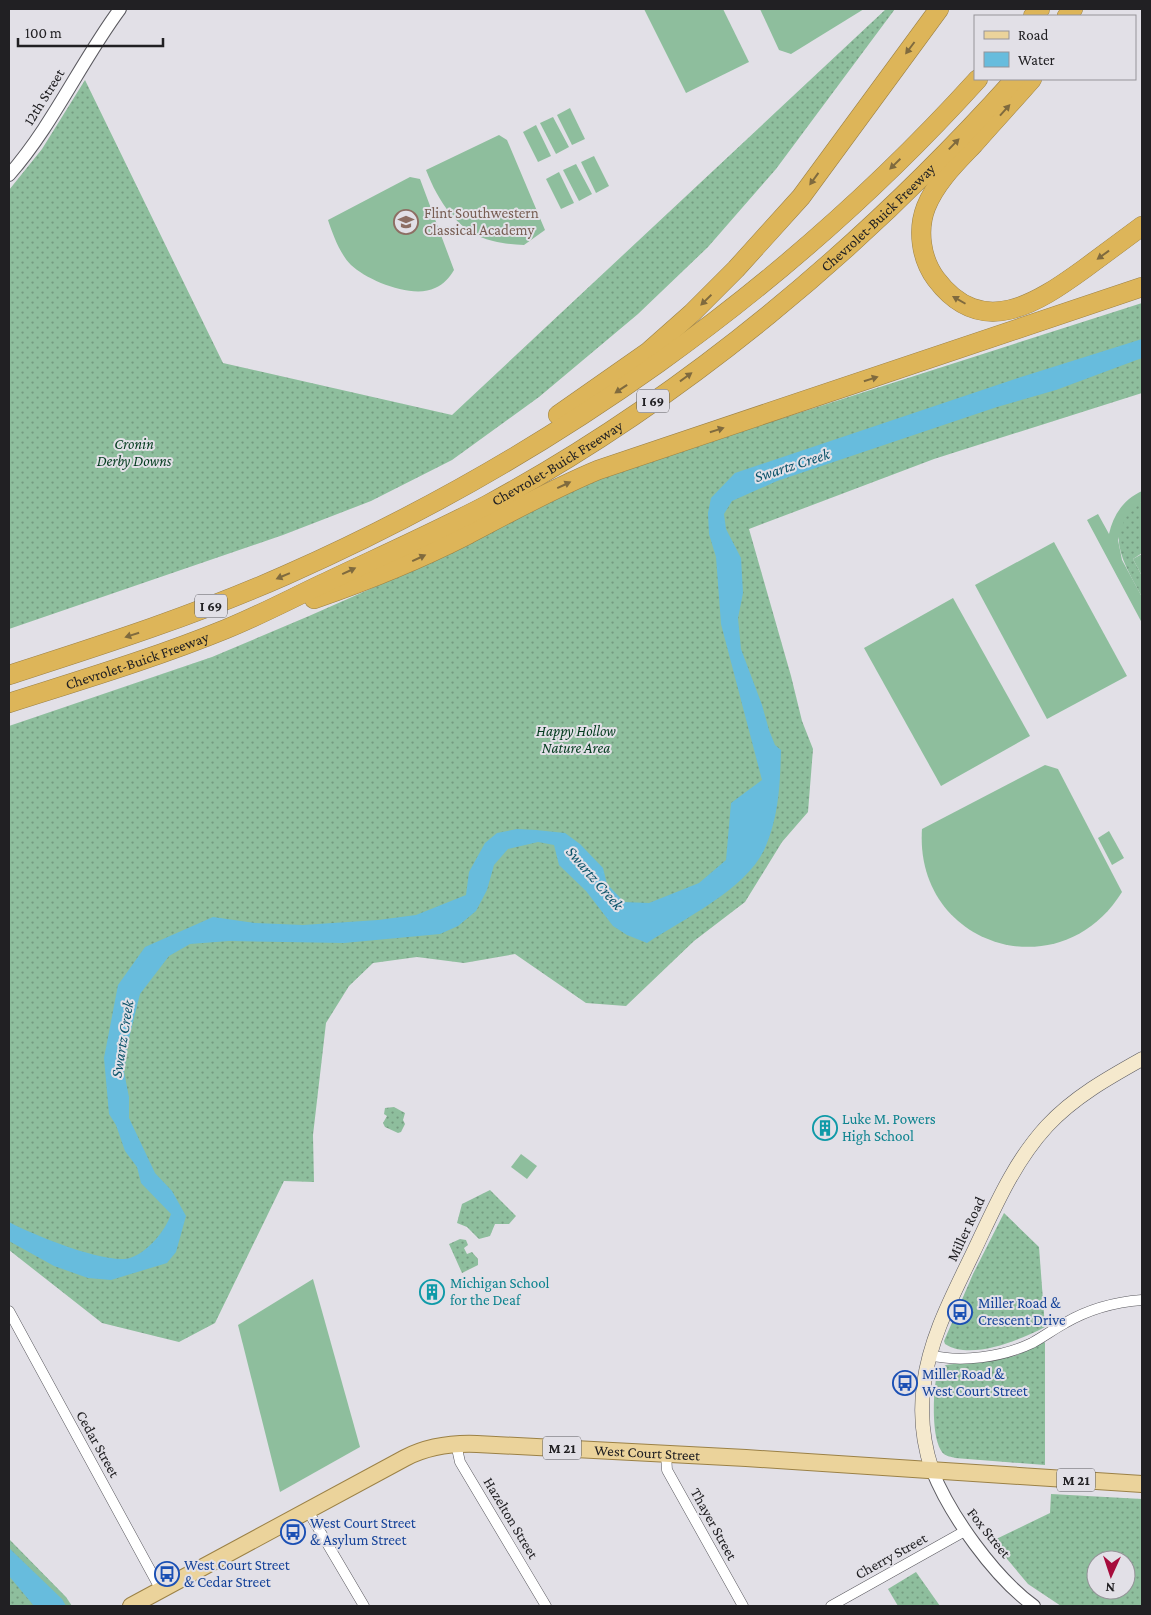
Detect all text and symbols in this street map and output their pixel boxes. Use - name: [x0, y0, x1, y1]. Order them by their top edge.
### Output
- scale bar: [18, 15, 162, 47]
- legend: [974, 15, 1136, 80]
- text: 100 m: [25, 25, 62, 41]
- text: Road: [1018, 27, 1049, 43]
- one-way arrow: [905, 41, 916, 54]
- text: Water: [1018, 52, 1055, 68]
- street label: 12th Street: [20, 65, 68, 128]
- one-way arrow: [999, 104, 1010, 117]
- one-way arrow: [947, 138, 959, 150]
- one-way arrow: [889, 158, 901, 170]
- street label: Chevrolet-Buick Freeway: [818, 160, 939, 275]
- one-way arrow: [809, 172, 819, 185]
- place label: Flint Southwestern Classical Academy: [424, 205, 539, 239]
- school or university icon: Flint Southwestern Classical Academy: [393, 209, 419, 235]
- one-way arrow: [1096, 250, 1110, 260]
- one-way arrow: [700, 294, 712, 306]
- one-way arrow: [952, 295, 965, 304]
- one-way arrow: [679, 371, 692, 382]
- one-way arrow: [864, 375, 879, 383]
- one-way arrow: [614, 384, 627, 394]
- road number: I 69: [637, 390, 669, 412]
- street label: Chevrolet-Buick Freeway: [489, 417, 626, 509]
- one-way arrow: [710, 426, 725, 434]
- park label: Cronin Derby Downs: [97, 436, 172, 470]
- water label: Swartz Creek: [752, 445, 833, 485]
- one-way arrow: [557, 480, 571, 488]
- one-way arrow: [412, 554, 426, 562]
- one-way arrow: [342, 567, 356, 575]
- one-way arrow: [276, 573, 290, 581]
- road number: I 69: [195, 594, 227, 618]
- street label: Chevrolet-Buick Freeway: [63, 629, 212, 693]
- one-way arrow: [124, 632, 139, 639]
- park label: Happy Hollow Nature Area: [536, 723, 616, 756]
- water label: Swartz Creek: [563, 843, 628, 914]
- water label: Swartz Creek: [107, 998, 137, 1079]
- place label: Luke M. Powers High School: [842, 1111, 936, 1145]
- building icon: Luke M. Powers High School: [812, 1115, 838, 1141]
- street label: Miller Road: [944, 1194, 988, 1264]
- place label: Michigan School for the Deaf: [450, 1275, 550, 1308]
- building icon: Michigan School for the Deaf: [419, 1279, 445, 1305]
- place label: Miller Road & Crescent Drive: [978, 1295, 1066, 1328]
- bus stop icon: Miller Road & Crescent Drive: [947, 1299, 973, 1325]
- place label: Miller Road & West Court Street: [922, 1366, 1029, 1399]
- bus stop icon: Miller Road & West Court Street: [892, 1370, 918, 1396]
- street label: Cedar Street: [73, 1408, 123, 1481]
- road number: M 21: [543, 1436, 581, 1460]
- street label: West Court Street: [594, 1442, 701, 1464]
- road number: M 21: [1057, 1468, 1095, 1492]
- street label: Hazelton Street: [480, 1474, 542, 1562]
- street label: Thayer Street: [687, 1485, 741, 1564]
- street label: Fox Street: [964, 1505, 1015, 1562]
- place label: West Court Street & Asylum Street: [310, 1515, 417, 1549]
- bus stop icon: West Court Street & Asylum Street: [280, 1519, 306, 1545]
- street label: Cherry Street: [853, 1529, 931, 1583]
- north arrow: [1086, 1550, 1136, 1600]
- place label: West Court Street & Cedar Street: [184, 1557, 291, 1590]
- bus stop icon: West Court Street & Cedar Street: [154, 1561, 180, 1587]
- text: N: [1105, 1580, 1116, 1596]

